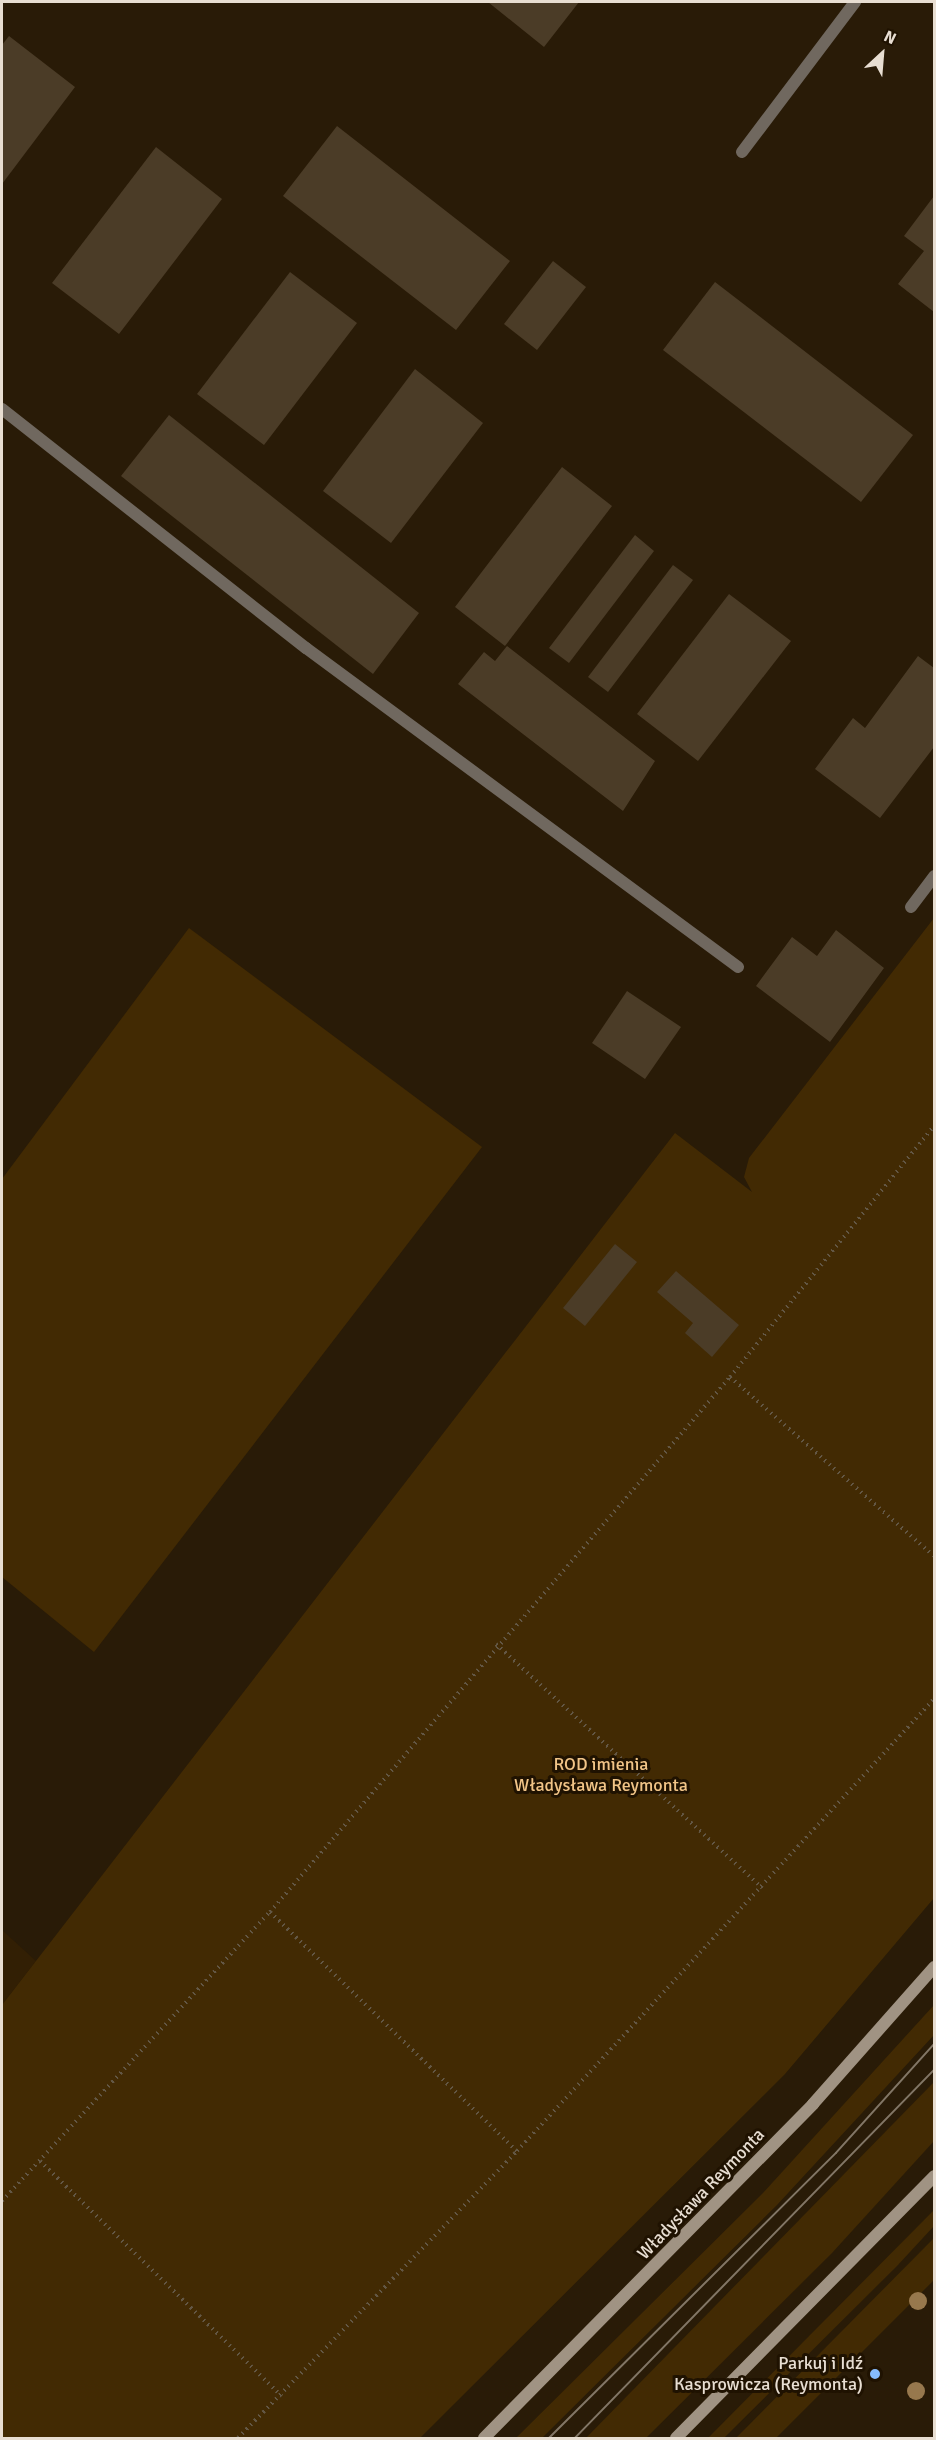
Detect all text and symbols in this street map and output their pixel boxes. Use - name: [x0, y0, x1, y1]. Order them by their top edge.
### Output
- north arrow: [852, 24, 912, 84]
- text: N: [880, 26, 899, 49]
- park label: ROD imienia Władysława Reymonta: [514, 1754, 688, 1796]
- street label: Władysława Reymonta: [633, 2124, 769, 2264]
- place label: Parkuj i Idź Kasprowicza (Reymonta): [674, 2353, 863, 2396]
- marker: Parkuj i Idź Kasprowicza (Reymonta): [868, 2367, 882, 2381]

